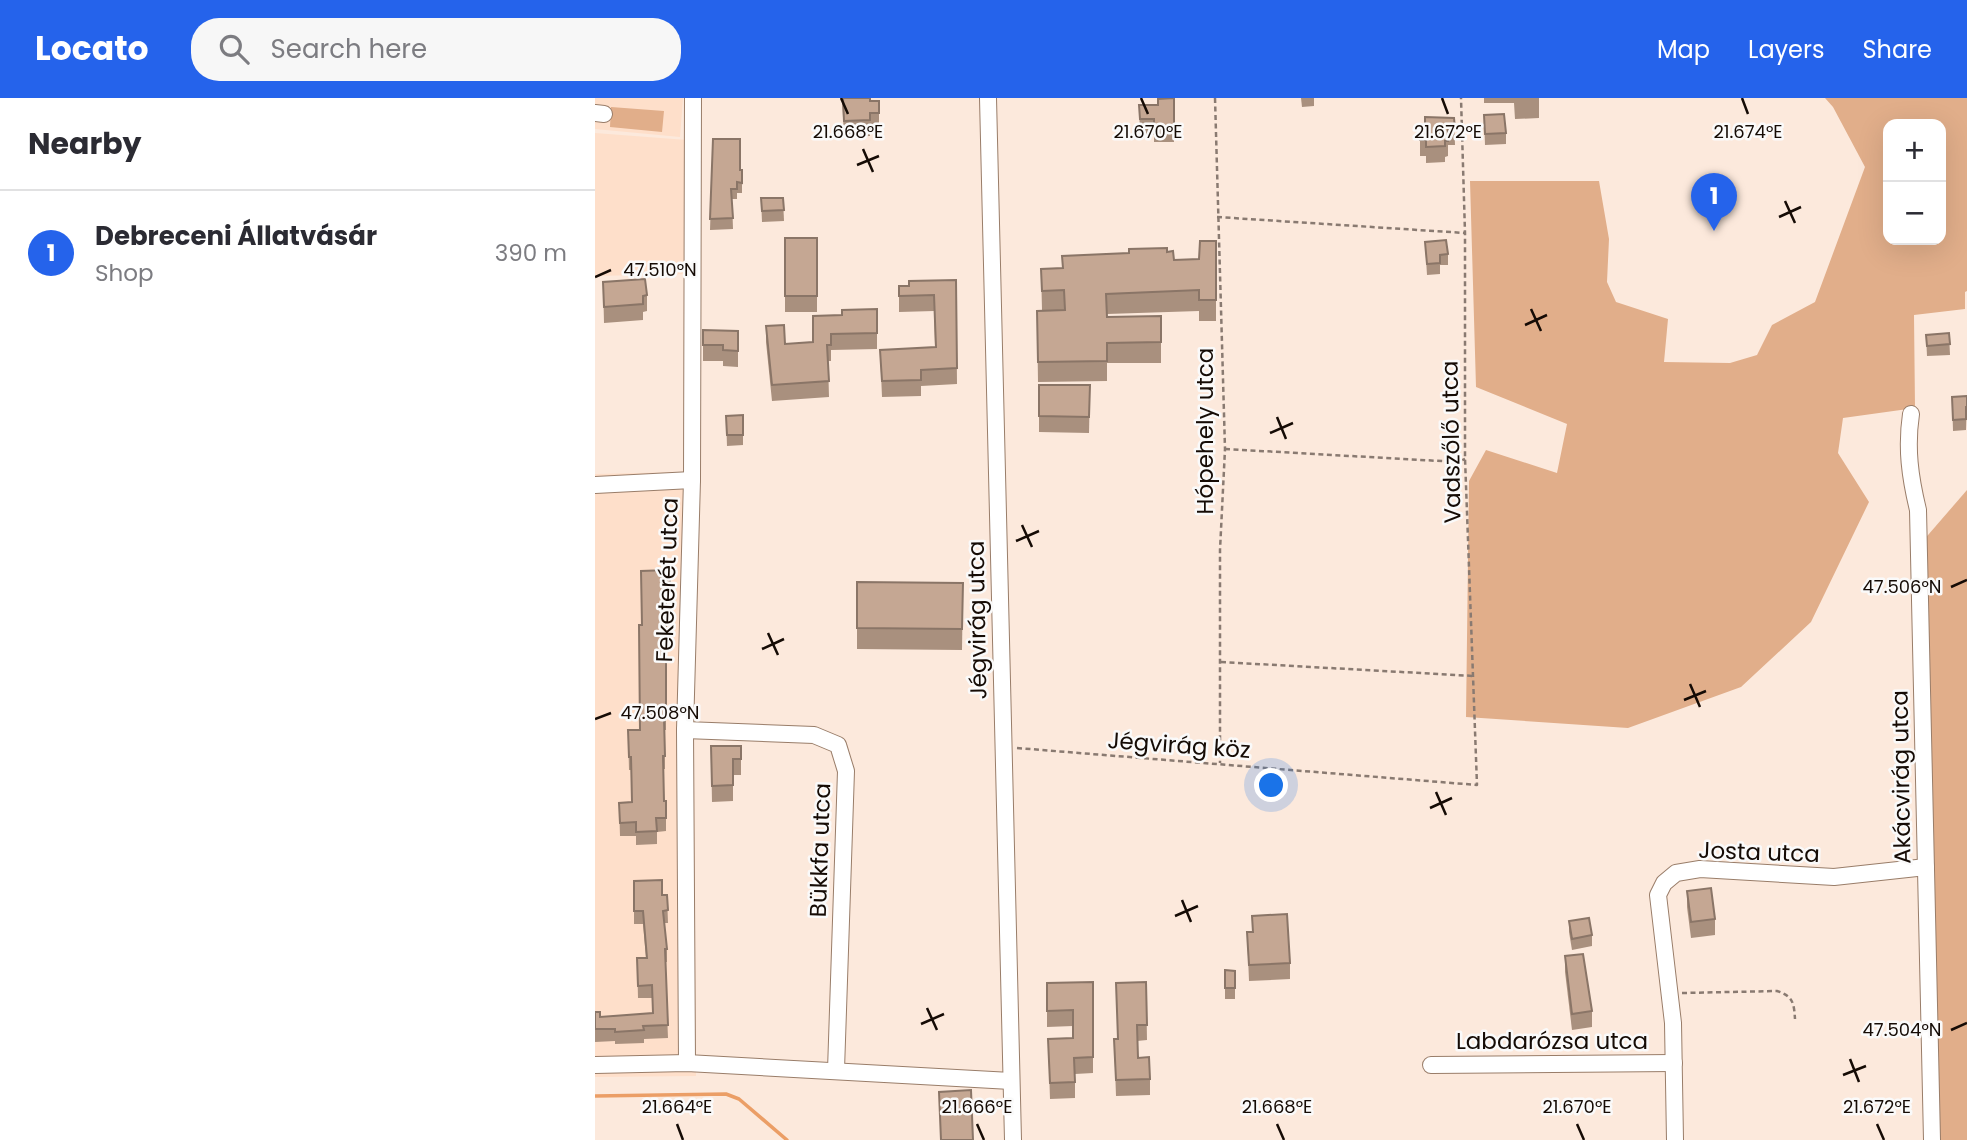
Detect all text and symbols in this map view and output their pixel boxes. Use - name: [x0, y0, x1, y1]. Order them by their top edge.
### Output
- search box: [191, 18, 681, 81]
- text: Locato: [35, 25, 149, 72]
- icon: search: [215, 30, 253, 68]
- text: Search here: [271, 31, 427, 67]
- text: Map: [1657, 33, 1710, 66]
- text: Layers: [1748, 33, 1824, 66]
- text: Share: [1862, 33, 1932, 66]
- text: 21.668°E: [813, 119, 883, 144]
- text: 21.670°E: [1113, 119, 1183, 144]
- text: 21.672°E: [1414, 119, 1482, 144]
- text: 21.674°E: [1713, 119, 1783, 144]
- map controls: [1883, 119, 1946, 245]
- button: +: [1883, 119, 1946, 182]
- text: Nearby: [28, 122, 142, 165]
- pin: 1: [1691, 173, 1737, 231]
- button: −: [1883, 182, 1946, 245]
- text: Debreceni Állatvásár: [95, 218, 377, 254]
- text: 1: [47, 237, 55, 269]
- text: 390 m: [495, 237, 567, 269]
- text: Shop: [95, 257, 154, 289]
- text: 47.510°N: [623, 257, 697, 282]
- street label: Hópehely utca: [1189, 348, 1221, 514]
- street label: Vadszőlő utca: [1434, 360, 1468, 524]
- street label: Feketerét utca: [648, 497, 686, 663]
- street label: Jégvirág utca: [960, 540, 994, 700]
- text: 47.506°N: [1862, 574, 1942, 599]
- street label: Akácvirág utca: [1883, 690, 1919, 864]
- text: 47.508°N: [621, 700, 699, 725]
- street label: Jégvirág köz: [1106, 724, 1252, 766]
- your location: [1254, 768, 1288, 802]
- street label: Bükkfa utca: [802, 782, 838, 918]
- street label: Josta utca: [1698, 834, 1820, 870]
- text: 47.504°N: [1863, 1017, 1941, 1042]
- street label: Labdarózsa utca: [1456, 1025, 1648, 1057]
- text: 21.664°E: [642, 1094, 712, 1119]
- text: 21.666°E: [942, 1094, 1012, 1119]
- text: 21.668°E: [1242, 1094, 1312, 1119]
- text: 21.670°E: [1542, 1094, 1612, 1119]
- text: 21.672°E: [1843, 1094, 1911, 1119]

